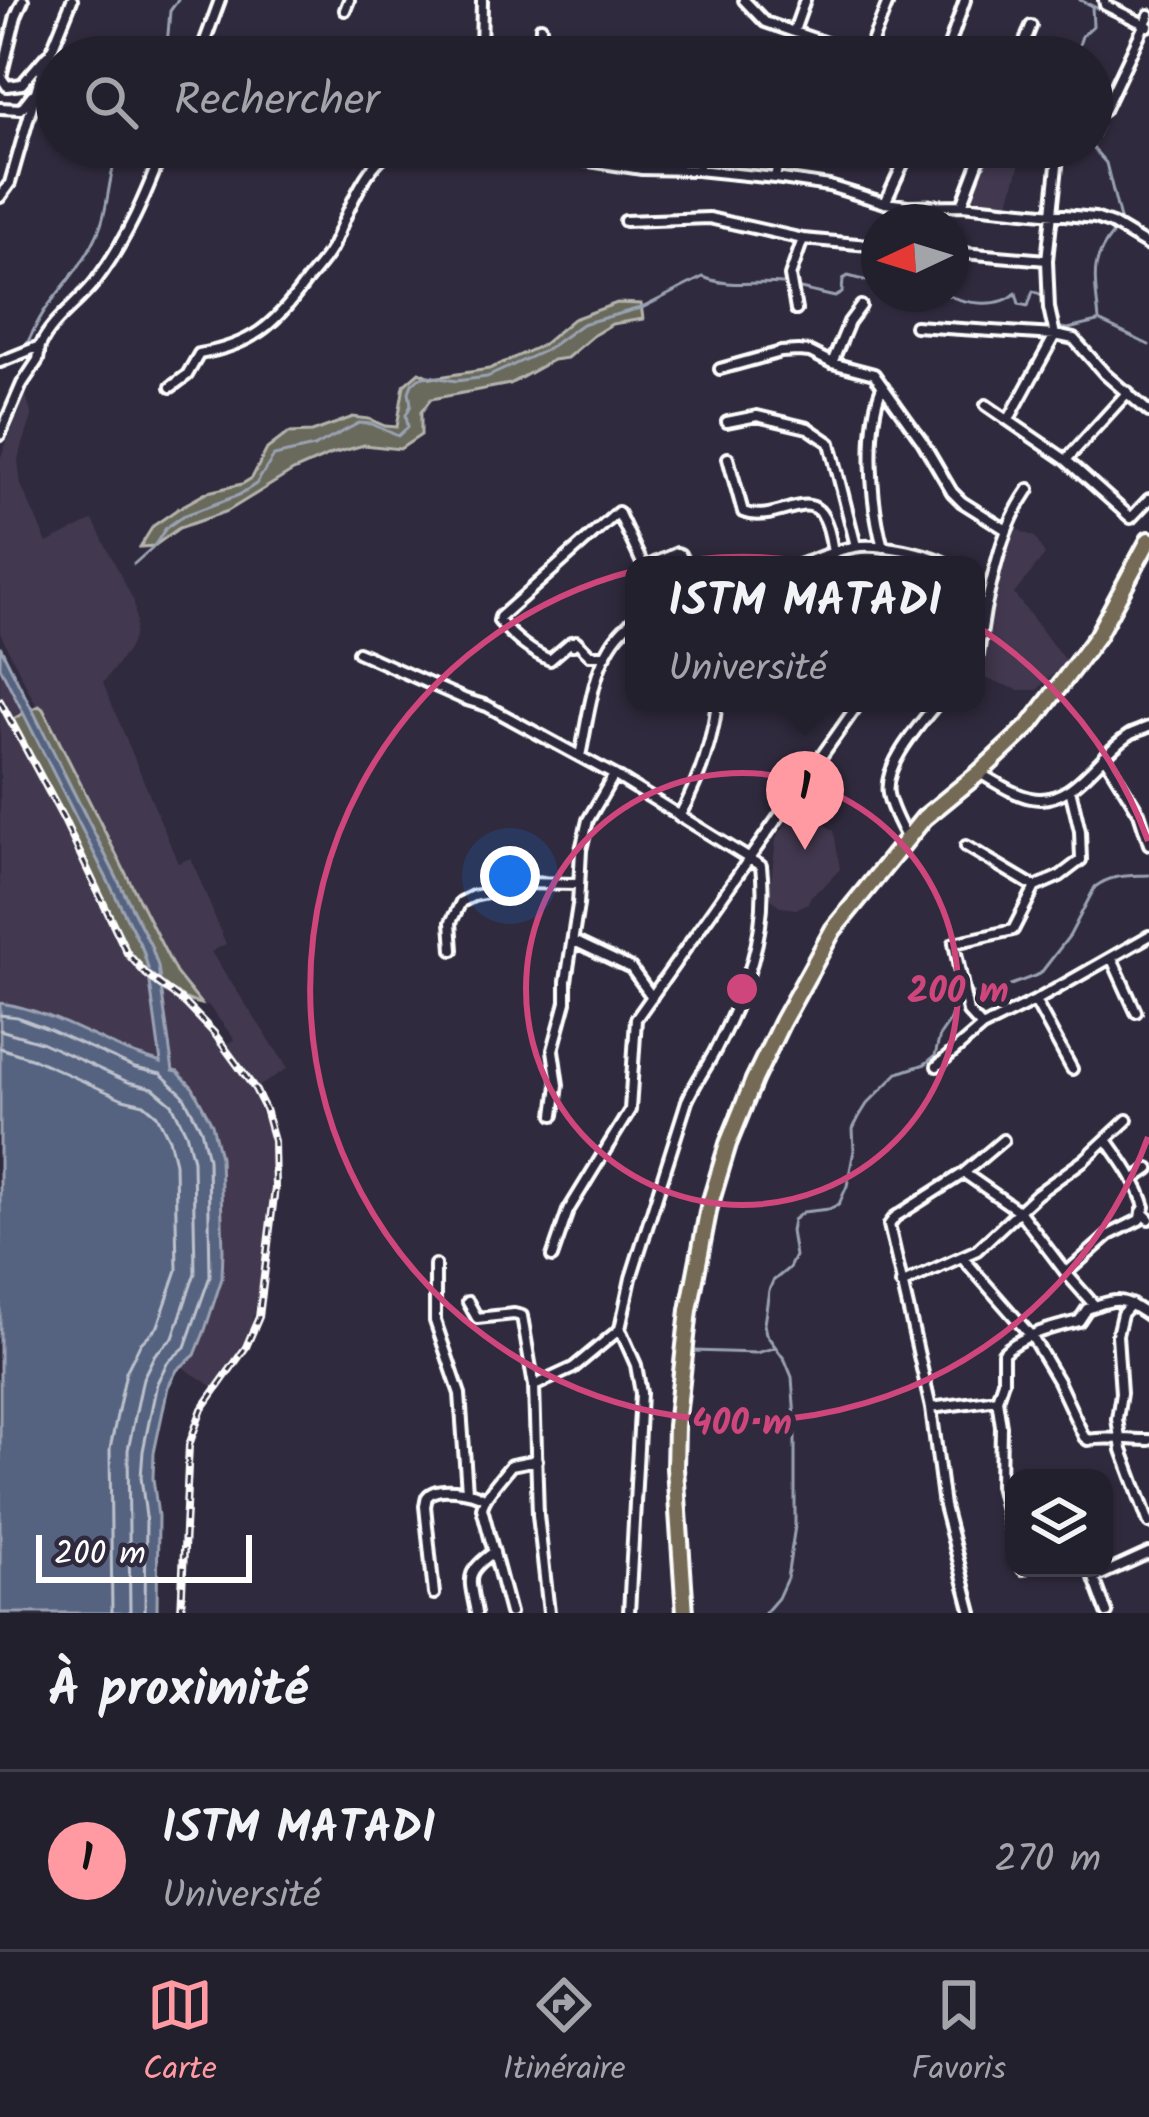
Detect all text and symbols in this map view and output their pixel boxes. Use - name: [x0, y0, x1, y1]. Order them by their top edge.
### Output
- search box: [36, 36, 1113, 168]
- text: Rechercher: [174, 66, 379, 138]
- icon: search: [78, 69, 144, 135]
- north arrow: [861, 204, 969, 312]
- popup: [625, 556, 985, 712]
- text: ISTM MATADI: [668, 567, 942, 639]
- text: Université: [668, 639, 827, 701]
- pin: 1: [766, 751, 844, 850]
- your location: [480, 846, 540, 906]
- text: 200 m: [907, 964, 1009, 1021]
- centre of rings: [721, 968, 763, 1010]
- text: 400 m: [692, 1396, 792, 1453]
- map controls: [1005, 1469, 1113, 1577]
- button: layers: [1005, 1469, 1113, 1577]
- scale bar: [36, 1529, 252, 1582]
- text: 200 m: [54, 1529, 146, 1582]
- text: À proximité: [48, 1651, 308, 1732]
- text: ISTM MATADI: [162, 1794, 436, 1866]
- text: 1: [81, 1830, 93, 1892]
- text: 270 m: [994, 1830, 1101, 1892]
- text: Université: [162, 1866, 320, 1928]
- tab: Carte: [143, 1972, 217, 2097]
- tab: Itinéraire: [503, 1972, 626, 2097]
- tab: Favoris: [912, 1972, 1006, 2097]

